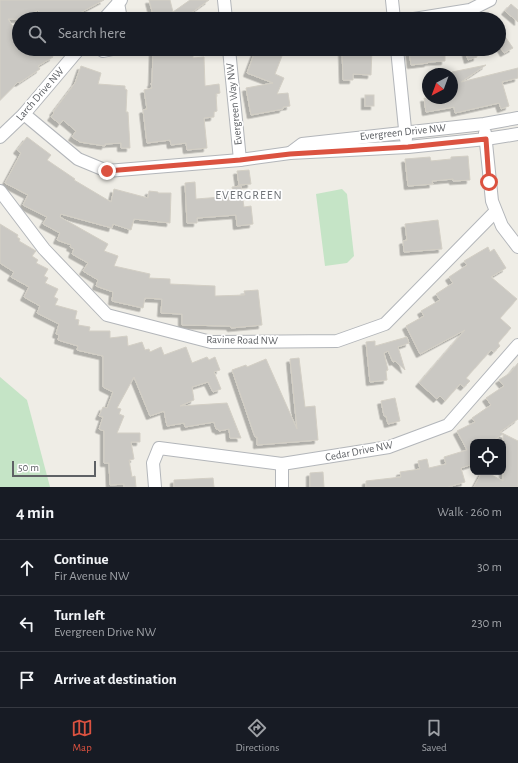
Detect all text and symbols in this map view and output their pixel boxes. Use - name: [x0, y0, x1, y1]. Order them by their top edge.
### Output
- search box: [12, 12, 506, 56]
- icon: search: [26, 23, 48, 45]
- text: Search here: [58, 26, 126, 41]
- street label: Evergreen Way NW: [224, 62, 244, 146]
- street label: Larch Drive NW: [14, 65, 66, 123]
- north arrow: [422, 68, 458, 104]
- street label: Evergreen Drive NW: [359, 122, 447, 142]
- route end: [98, 162, 116, 180]
- route start: [480, 173, 498, 191]
- district label: EVERGREEN: [215, 189, 283, 201]
- street label: Ravine Road NW: [206, 334, 278, 346]
- street label: Cedar Drive NW: [324, 439, 394, 463]
- map controls: [470, 439, 506, 475]
- button: locate: [470, 439, 506, 475]
- scale bar: [12, 459, 96, 478]
- text: 50 m: [18, 462, 39, 473]
- text: 4 min: [16, 504, 54, 521]
- text: Walk · 260 m: [437, 506, 502, 519]
- text: Continue: [54, 552, 109, 567]
- icon: ahead: [16, 557, 38, 579]
- text: 30 m: [477, 561, 502, 574]
- text: Fir Avenue NW: [54, 570, 129, 583]
- text: Turn left: [54, 608, 105, 623]
- icon: left: [16, 613, 38, 635]
- text: 230 m: [471, 617, 502, 630]
- text: Evergreen Drive NW: [54, 626, 156, 639]
- icon: arrive: [16, 669, 38, 691]
- text: Arrive at destination: [54, 672, 177, 687]
- tab: Map: [71, 717, 93, 754]
- tab: Directions: [235, 717, 279, 754]
- tab: Saved: [422, 717, 447, 754]

